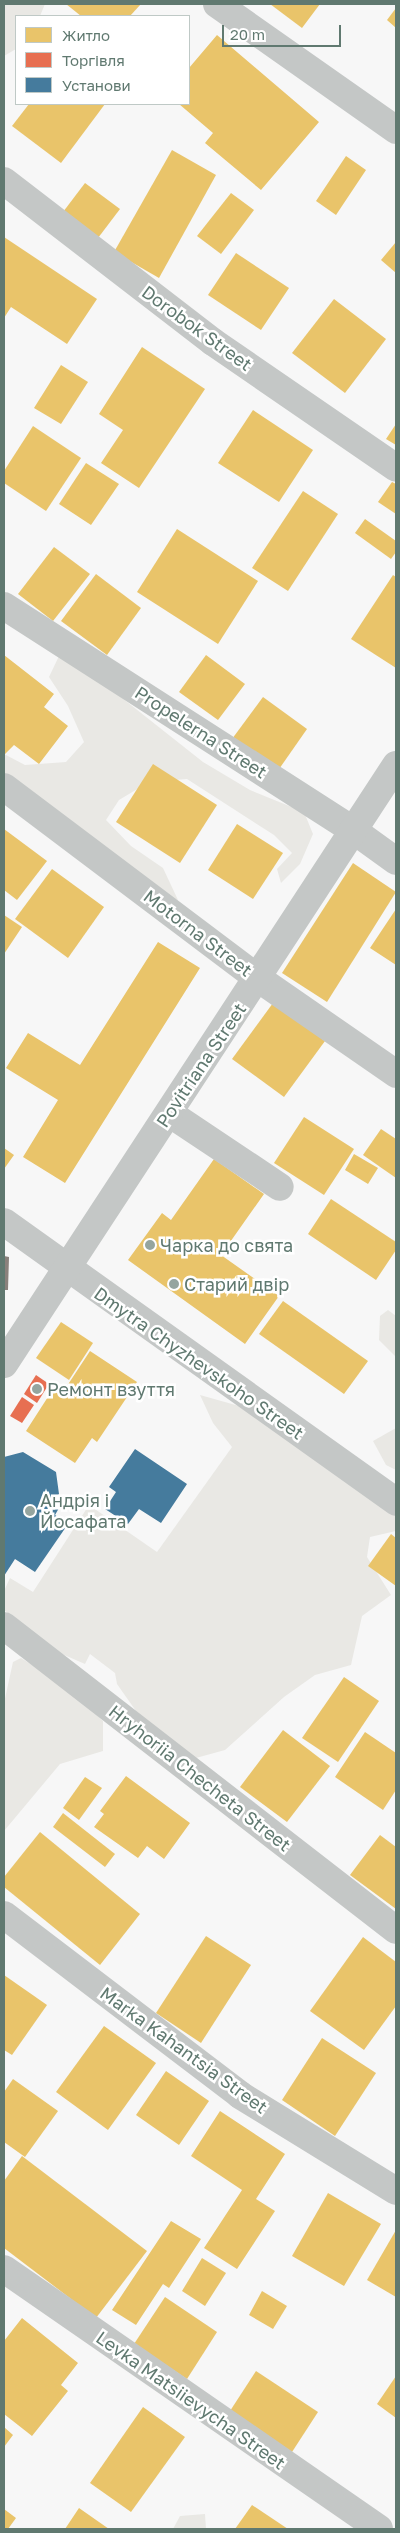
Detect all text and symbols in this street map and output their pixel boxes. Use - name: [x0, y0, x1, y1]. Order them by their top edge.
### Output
- legend: [15, 15, 190, 105]
- scale bar: [225, 15, 344, 47]
- text: 20 m: [230, 25, 265, 43]
- text: Житло: [62, 26, 110, 44]
- text: Торгівля: [62, 51, 125, 69]
- text: Установи: [62, 76, 131, 94]
- street label: Dorobok Street: [138, 281, 256, 375]
- street label: Propelerna Street: [131, 681, 271, 783]
- street label: Motorna Street: [139, 885, 257, 981]
- street label: Povitriana Street: [151, 999, 251, 1131]
- place label: Чарка до свята: [160, 1234, 293, 1256]
- marker: Чарка до свята: [144, 1239, 156, 1251]
- place label: Старий двір: [184, 1273, 289, 1295]
- marker: Старий двір: [168, 1278, 180, 1290]
- street label: Dmytra Chyzhevskoho Street: [90, 1282, 308, 1444]
- place label: Ремонт взуття: [47, 1378, 175, 1400]
- marker: Ремонт взуття: [31, 1383, 43, 1395]
- place label: Андрія і Йосафата: [40, 1490, 126, 1532]
- marker: Андрія і Йосафата: [24, 1505, 36, 1517]
- street label: Hryhoriia Checheta Street: [105, 1700, 295, 1856]
- street label: Marka Kahantsia Street: [96, 1982, 272, 2118]
- street label: Levka Matsiievycha Street: [92, 2326, 290, 2474]

